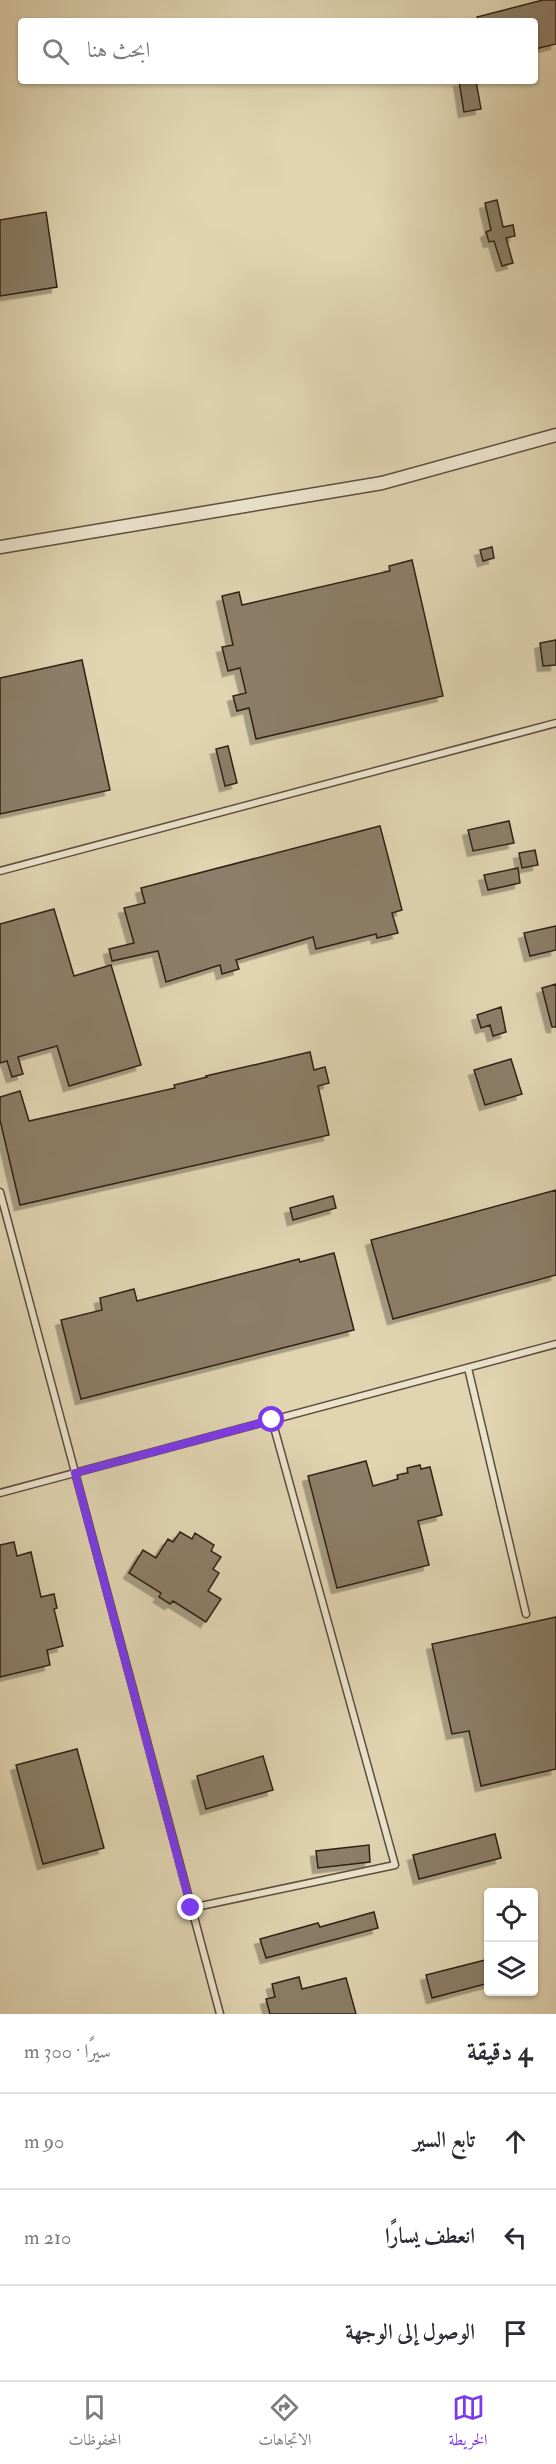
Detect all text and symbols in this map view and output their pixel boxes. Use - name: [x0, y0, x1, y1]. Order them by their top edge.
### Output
- search box: [18, 18, 538, 84]
- icon: search: [39, 35, 72, 68]
- text: ابحث هنا: [87, 36, 150, 64]
- route start: [258, 1406, 284, 1432]
- map controls: [484, 1888, 538, 1996]
- button: locate: [484, 1888, 538, 1942]
- route end: [177, 1894, 203, 1920]
- button: layers: [484, 1942, 538, 1996]
- text: 4 دقيقة: [467, 2036, 532, 2068]
- text: سيرًا · 300 m: [24, 2039, 111, 2064]
- icon: ahead: [499, 2125, 532, 2158]
- text: تابع السير: [413, 2126, 475, 2154]
- text: 90 m: [24, 2129, 64, 2154]
- icon: left: [499, 2221, 532, 2254]
- text: انعطف يسارًا: [385, 2222, 475, 2250]
- text: 210 m: [24, 2225, 71, 2250]
- icon: arrive: [499, 2317, 532, 2350]
- text: الوصول إلى الوجهة: [345, 2318, 475, 2346]
- tab: المحفوظات: [69, 2391, 121, 2455]
- tab: الاتجاهات: [258, 2391, 312, 2455]
- tab: الخريطة: [449, 2391, 488, 2455]

